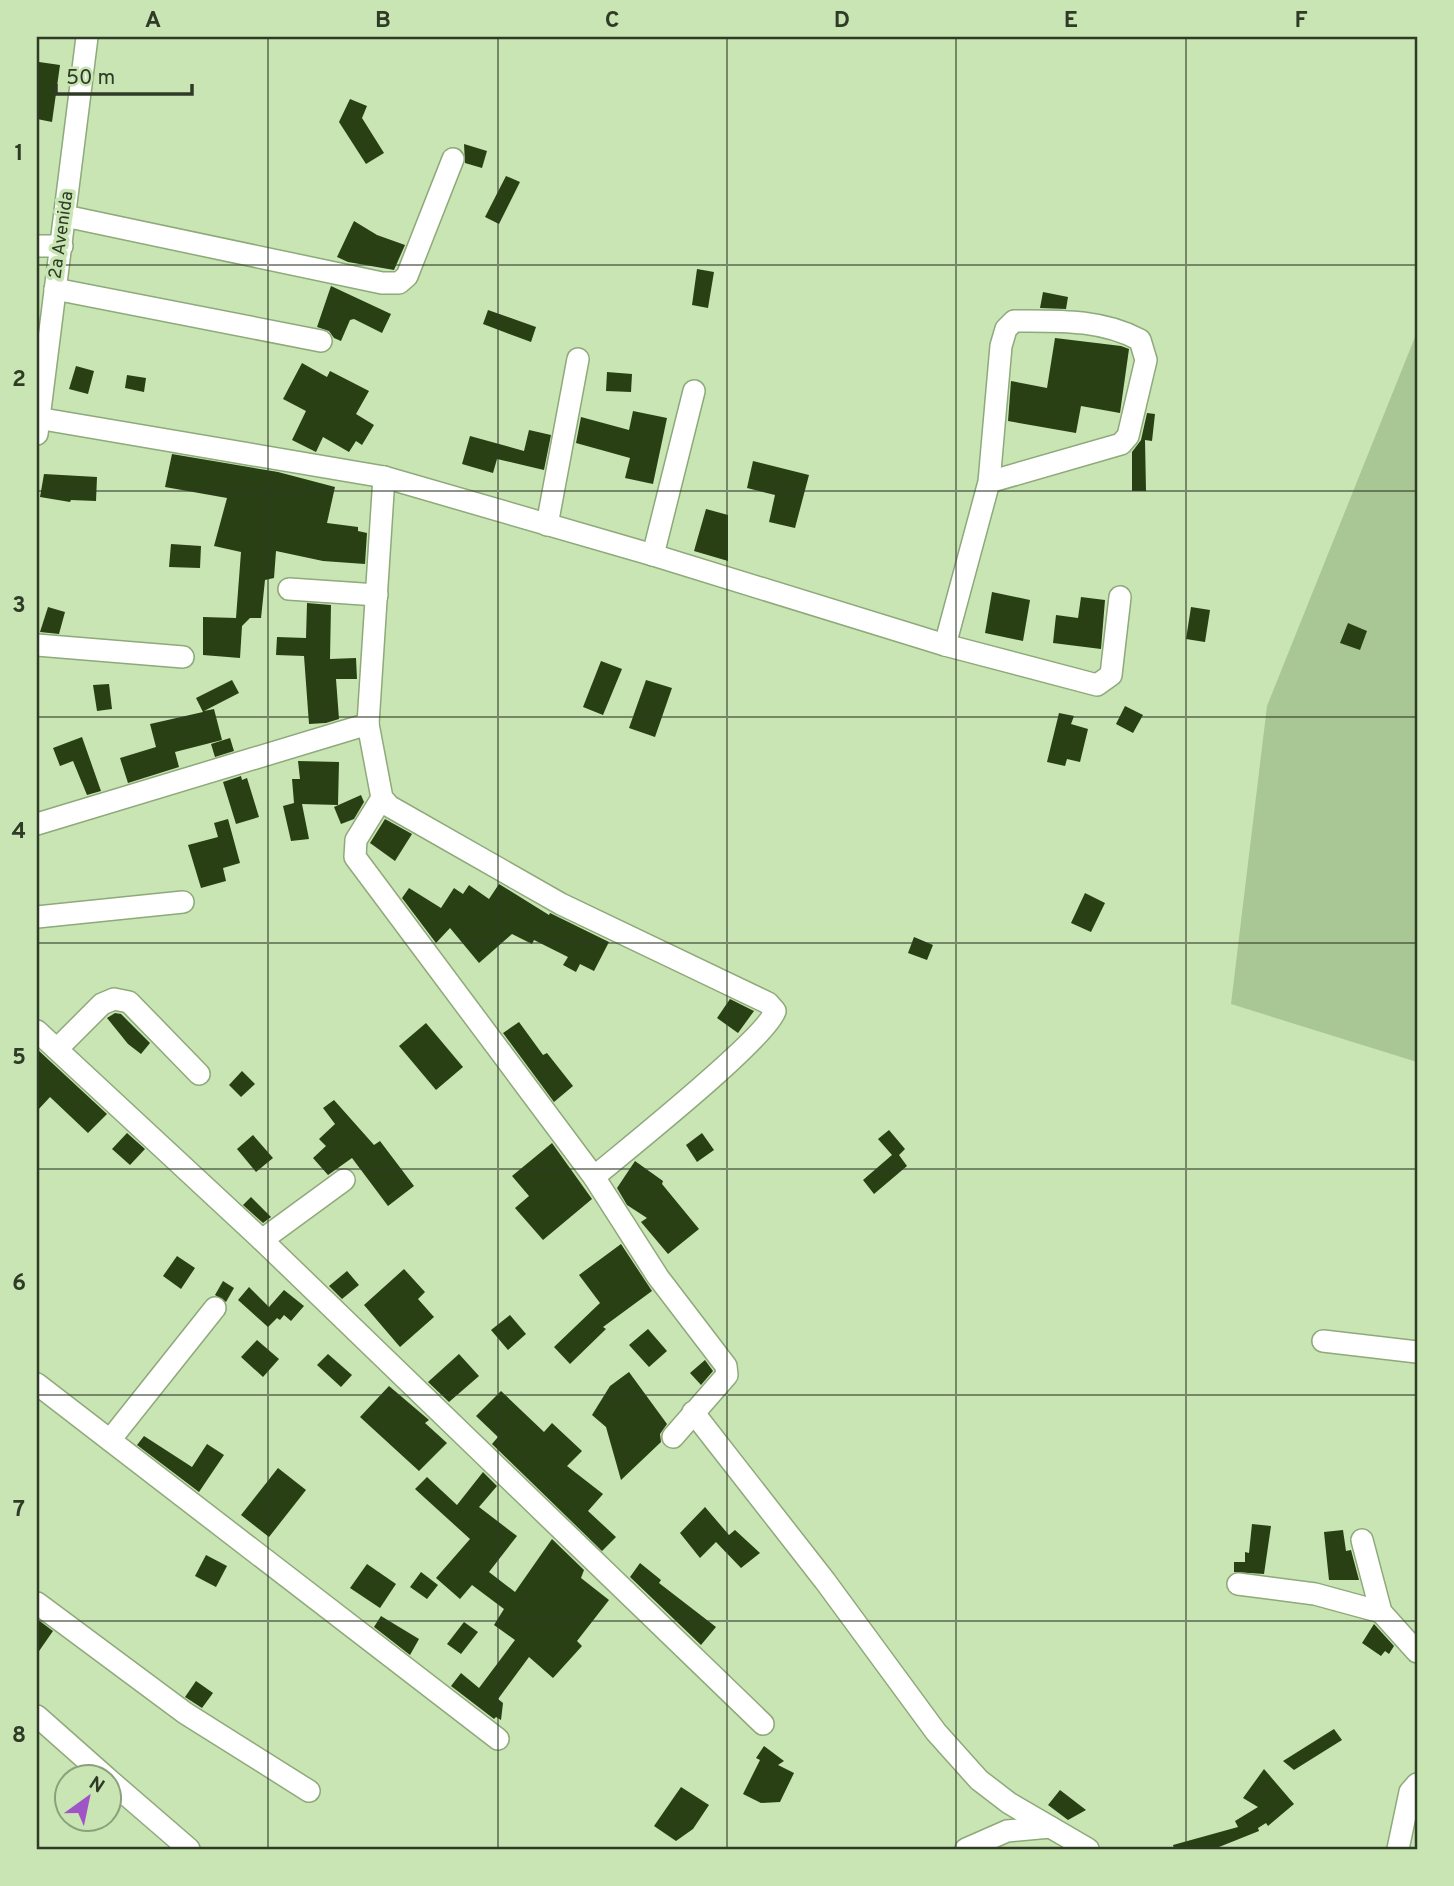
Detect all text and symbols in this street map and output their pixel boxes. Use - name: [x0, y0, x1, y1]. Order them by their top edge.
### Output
- text: A: [145, 7, 161, 36]
- text: B: [375, 7, 391, 36]
- text: C: [605, 7, 619, 36]
- text: D: [834, 7, 850, 36]
- text: E: [1064, 7, 1078, 36]
- text: F: [1294, 7, 1308, 36]
- scale bar: [56, 52, 192, 96]
- text: 50 m: [66, 65, 115, 92]
- text: 1: [14, 140, 24, 169]
- street label: 2a Avenida: [44, 190, 80, 280]
- text: 2: [12, 366, 26, 395]
- text: 3: [12, 592, 26, 621]
- text: 4: [12, 818, 26, 847]
- text: 5: [12, 1044, 26, 1073]
- text: 6: [12, 1270, 26, 1299]
- text: 7: [13, 1496, 25, 1525]
- text: 8: [12, 1722, 26, 1751]
- north arrow: [52, 1764, 122, 1834]
- text: N: [84, 1772, 108, 1799]

